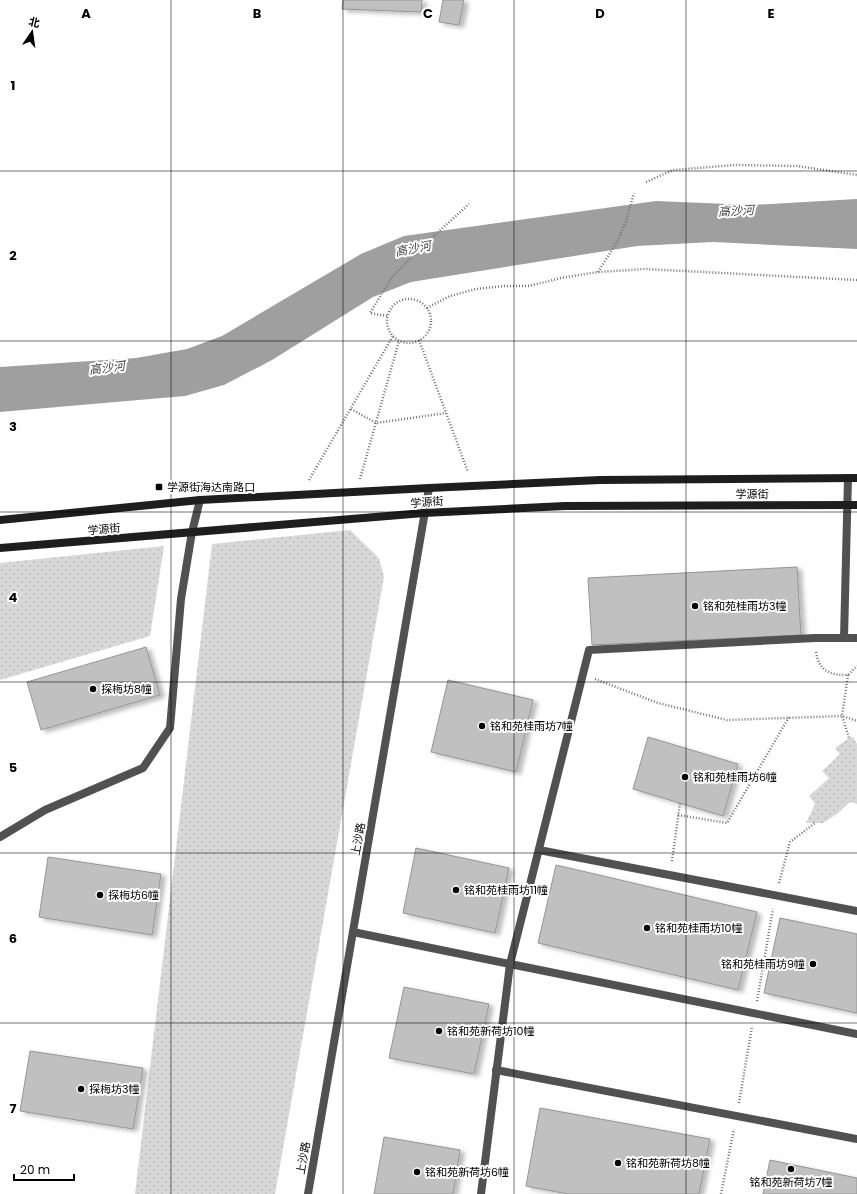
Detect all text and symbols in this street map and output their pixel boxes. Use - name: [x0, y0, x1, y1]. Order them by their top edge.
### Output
- text: A: [81, 4, 91, 23]
- text: B: [253, 4, 262, 23]
- text: C: [423, 4, 433, 23]
- text: D: [595, 4, 605, 23]
- text: E: [767, 4, 775, 23]
- north arrow: [12, 12, 52, 52]
- text: 北: [27, 13, 41, 31]
- text: 1: [11, 76, 15, 95]
- water label: 高沙河: [718, 201, 756, 220]
- water label: 高沙河: [394, 236, 434, 260]
- text: 2: [9, 246, 17, 265]
- water label: 高沙河: [88, 357, 128, 378]
- text: 3: [9, 417, 17, 436]
- place label: 学源街海达南路口: [167, 479, 255, 495]
- marker: 学源街海达南路口: [154, 482, 164, 492]
- street label: 学源街: [736, 486, 769, 502]
- street label: 学源街: [410, 493, 444, 511]
- street label: 学源街: [87, 520, 121, 538]
- text: 4: [9, 588, 18, 607]
- place label: 铭和苑桂雨坊3幢: [703, 598, 786, 614]
- marker: 铭和苑桂雨坊3幢: [690, 601, 700, 611]
- place label: 探梅坊8幢: [101, 681, 152, 697]
- marker: 探梅坊8幢: [88, 684, 98, 694]
- place label: 铭和苑桂雨坊7幢: [490, 718, 573, 734]
- marker: 铭和苑桂雨坊7幢: [477, 721, 487, 731]
- text: 5: [9, 758, 17, 777]
- place label: 铭和苑桂雨坊6幢: [693, 769, 777, 785]
- marker: 铭和苑桂雨坊6幢: [680, 772, 690, 782]
- street label: 上沙路: [347, 821, 369, 857]
- place label: 铭和苑桂雨坊11幢: [464, 882, 548, 898]
- marker: 铭和苑桂雨坊11幢: [451, 885, 461, 895]
- place label: 探梅坊6幢: [108, 887, 159, 903]
- marker: 探梅坊6幢: [95, 890, 105, 900]
- place label: 铭和苑桂雨坊10幢: [655, 920, 742, 936]
- marker: 铭和苑桂雨坊10幢: [642, 923, 652, 933]
- text: 6: [9, 929, 17, 948]
- place label: 铭和苑桂雨坊9幢: [721, 956, 805, 972]
- marker: 铭和苑桂雨坊9幢: [808, 959, 818, 969]
- place label: 铭和苑新荷坊10幢: [447, 1023, 534, 1039]
- marker: 铭和苑新荷坊10幢: [434, 1026, 444, 1036]
- place label: 探梅坊3幢: [89, 1081, 139, 1097]
- marker: 探梅坊3幢: [76, 1084, 86, 1094]
- text: 7: [10, 1099, 17, 1118]
- street label: 上沙路: [292, 1140, 314, 1176]
- place label: 铭和苑新荷坊8幢: [626, 1155, 710, 1171]
- scale bar: [14, 1156, 74, 1182]
- marker: 铭和苑新荷坊8幢: [613, 1158, 623, 1168]
- text: 20 m: [20, 1161, 50, 1178]
- place label: 铭和苑新荷坊6幢: [425, 1164, 509, 1180]
- marker: 铭和苑新荷坊7幢: [786, 1164, 796, 1174]
- marker: 铭和苑新荷坊6幢: [412, 1167, 422, 1177]
- place label: 铭和苑新荷坊7幢: [749, 1174, 833, 1190]

